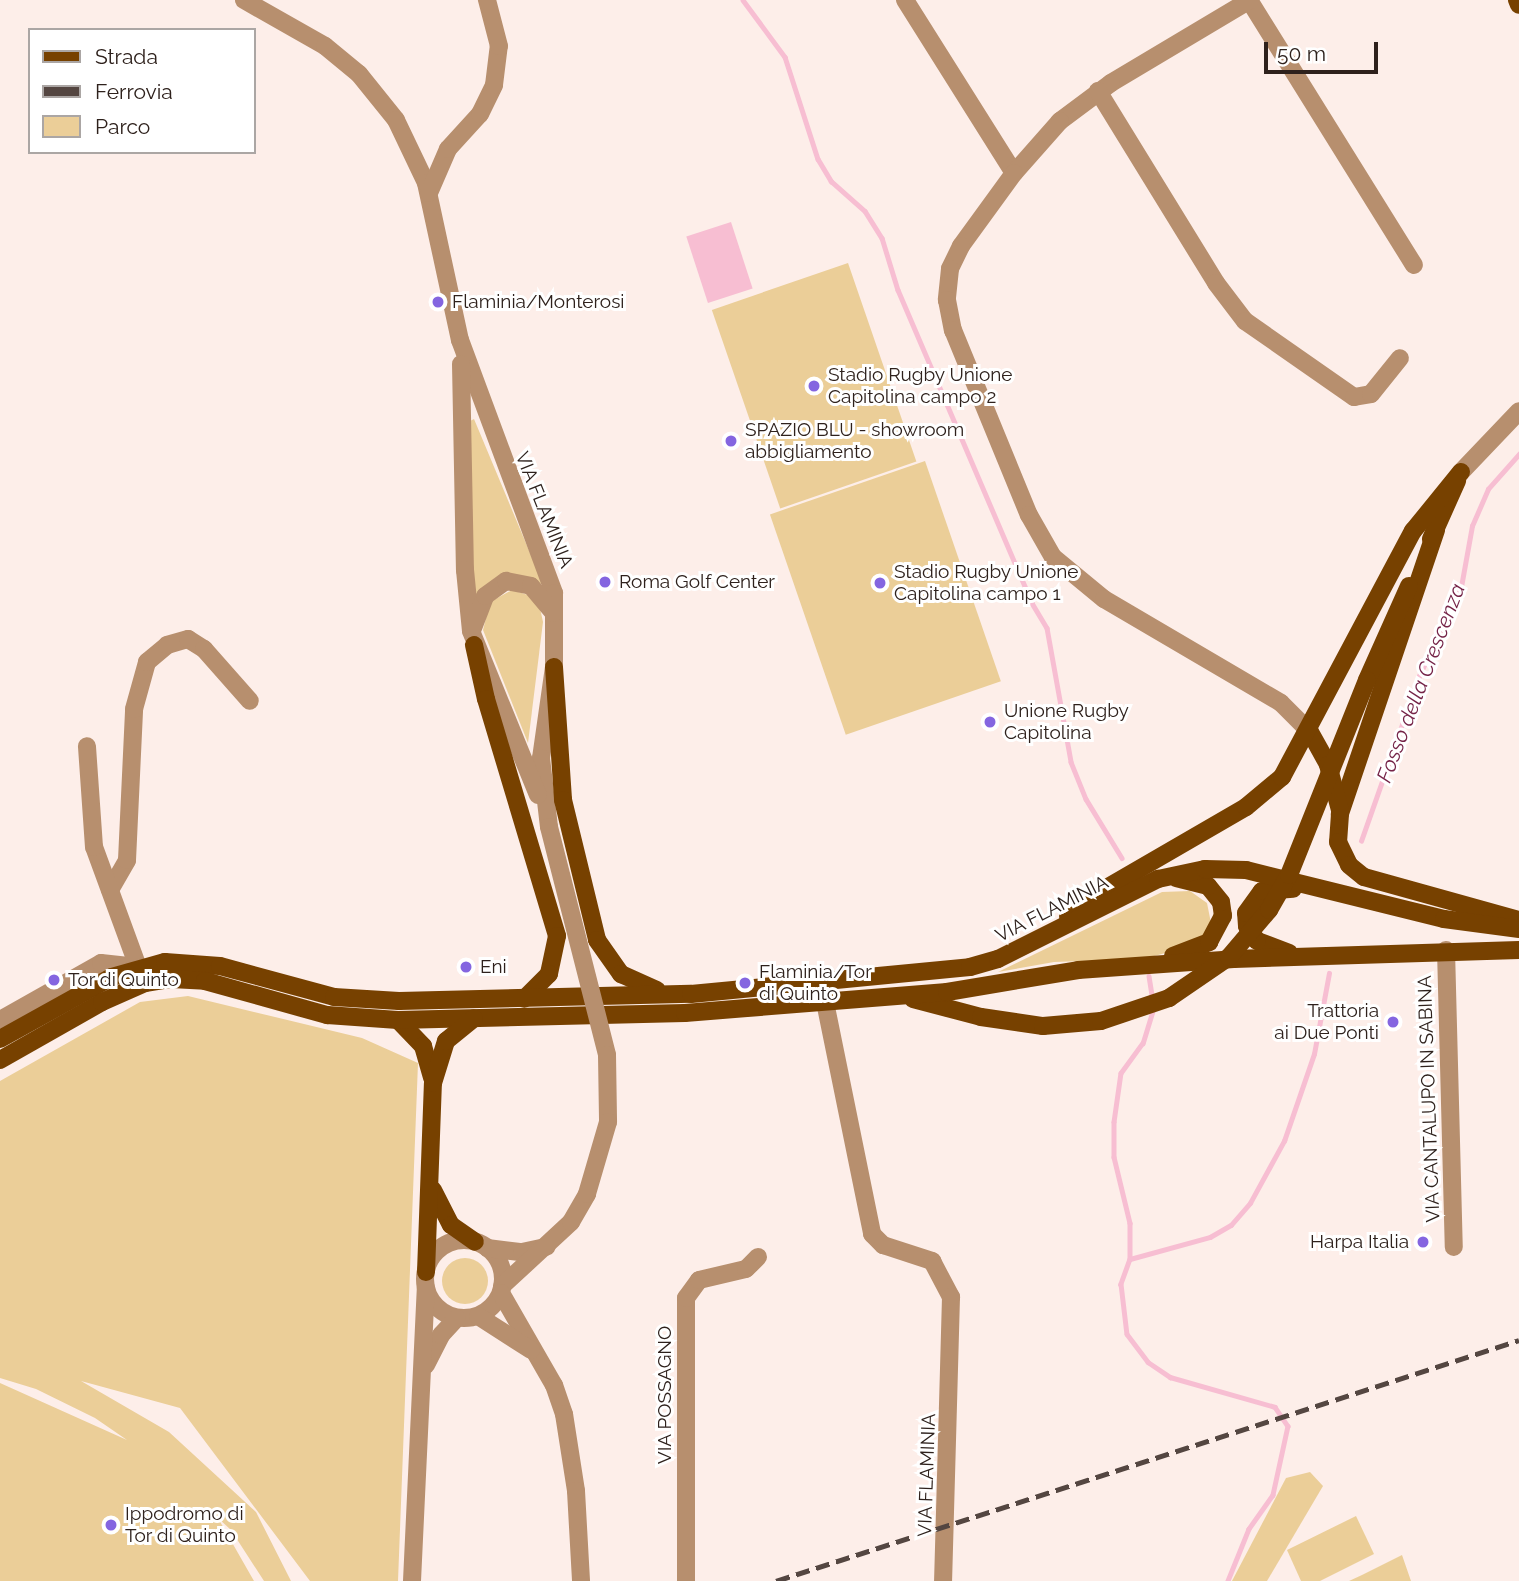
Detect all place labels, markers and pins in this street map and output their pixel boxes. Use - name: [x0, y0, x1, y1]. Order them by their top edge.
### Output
- place label: Flaminia/Monterosi: [452, 291, 624, 313]
- marker: Flaminia/Monterosi: [430, 294, 446, 310]
- place label: Stadio Rugby Unione Capitolina campo 2: [828, 364, 1013, 408]
- marker: Stadio Rugby Unione Capitolina campo 2: [806, 378, 822, 394]
- place label: SPAZIO BLU - showroom abbigliamento: [745, 419, 964, 463]
- marker: SPAZIO BLU - showroom abbigliamento: [723, 433, 739, 449]
- place label: Stadio Rugby Unione Capitolina campo 1: [894, 561, 1079, 605]
- place label: Roma Golf Center: [619, 571, 775, 593]
- marker: Roma Golf Center: [597, 574, 613, 590]
- marker: Stadio Rugby Unione Capitolina campo 1: [872, 575, 888, 591]
- place label: Unione Rugby Capitolina: [1004, 700, 1129, 744]
- marker: Unione Rugby Capitolina: [982, 714, 998, 730]
- place label: Eni: [480, 956, 507, 978]
- marker: Eni: [458, 959, 474, 975]
- place label: Flaminia/Tor di Quinto: [759, 961, 872, 1005]
- place label: Tor di Quinto: [68, 969, 179, 991]
- marker: Tor di Quinto: [46, 972, 62, 988]
- marker: Flaminia/Tor di Quinto: [737, 975, 753, 991]
- place label: Trattoria ai Due Ponti: [1274, 1000, 1379, 1044]
- marker: Trattoria ai Due Ponti: [1385, 1014, 1401, 1030]
- place label: Harpa Italia: [1310, 1231, 1409, 1253]
- marker: Harpa Italia: [1415, 1234, 1431, 1250]
- place label: Ippodromo di Tor di Quinto: [125, 1503, 244, 1547]
- marker: Ippodromo di Tor di Quinto: [103, 1517, 119, 1533]

